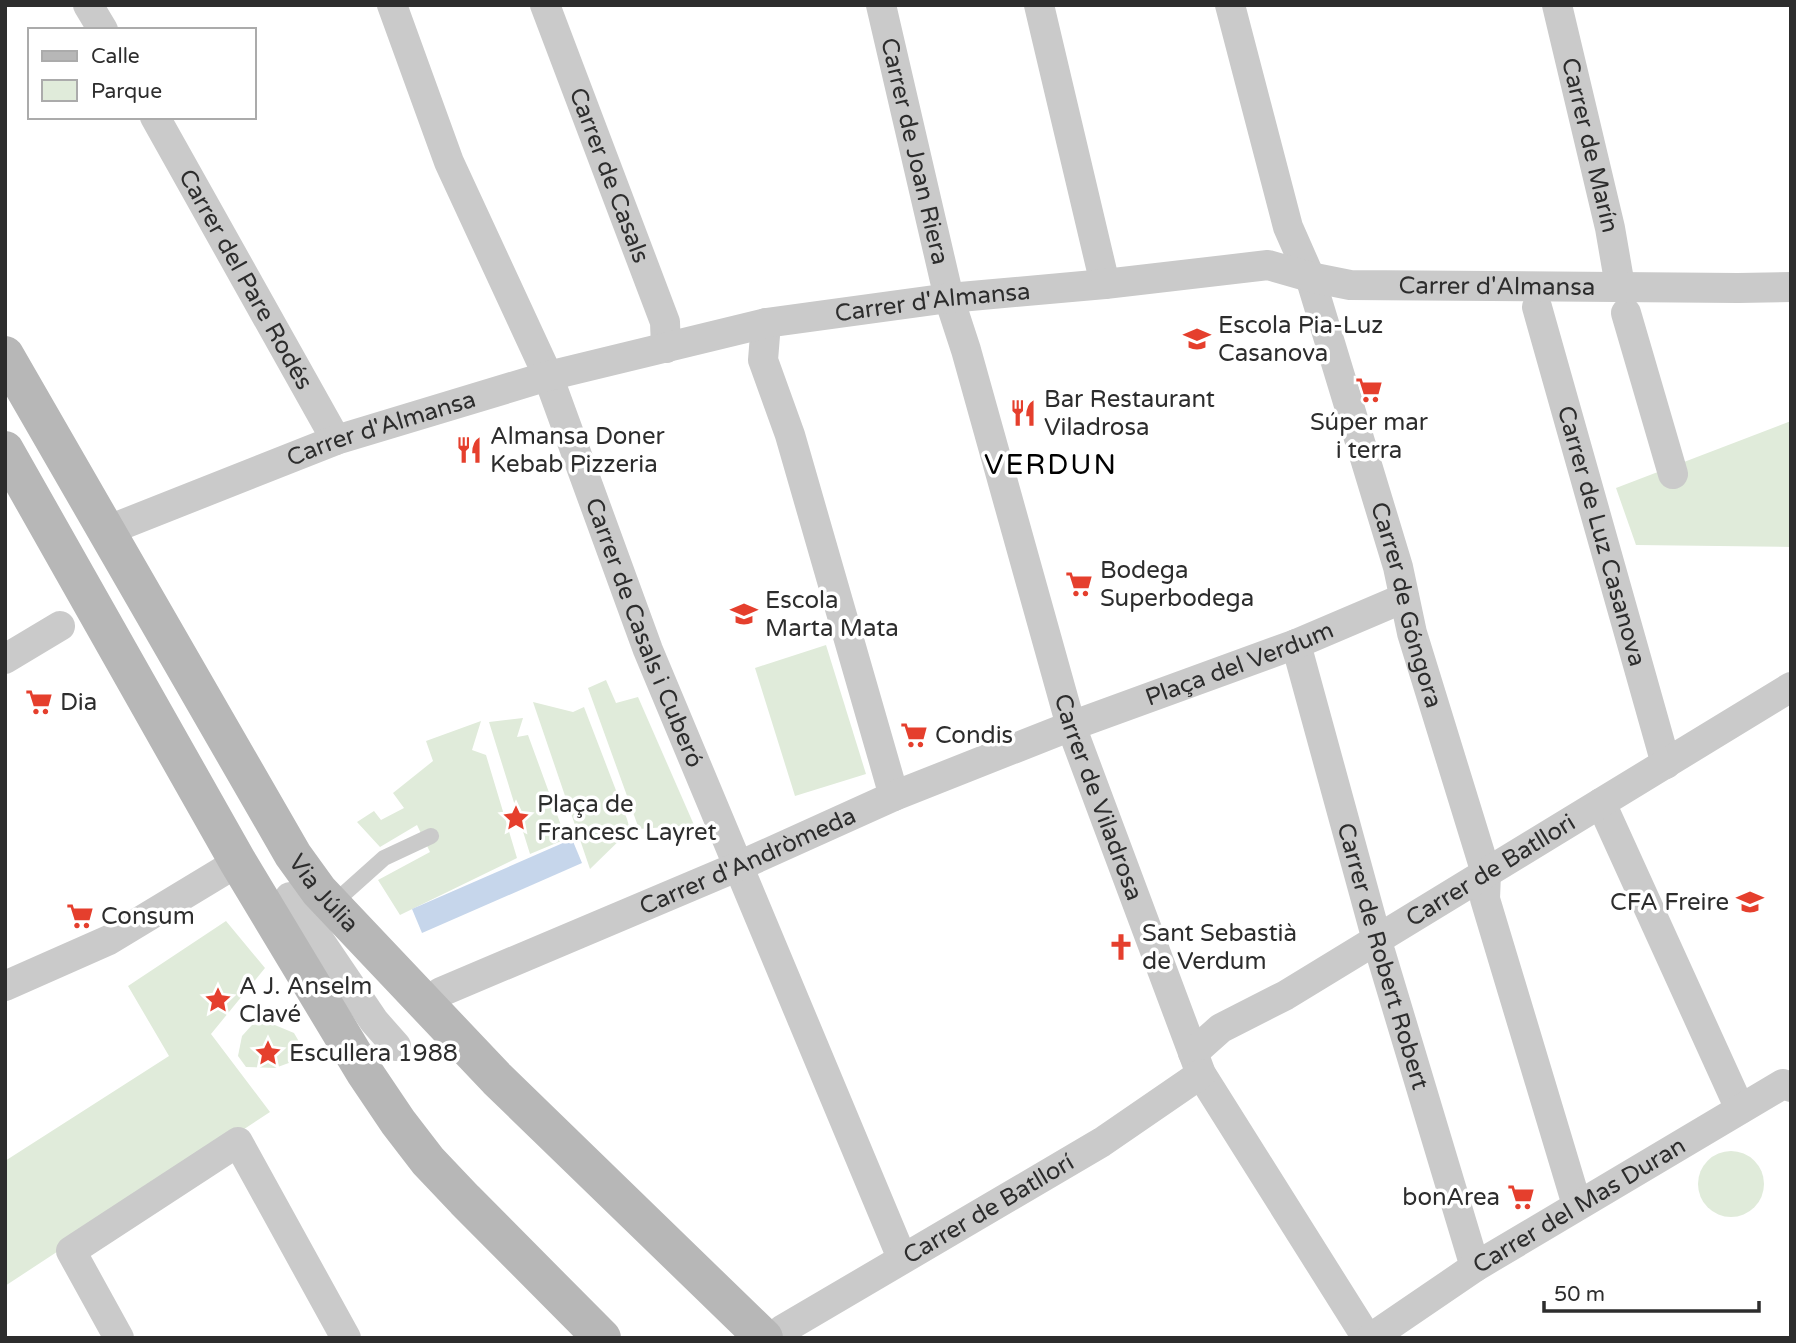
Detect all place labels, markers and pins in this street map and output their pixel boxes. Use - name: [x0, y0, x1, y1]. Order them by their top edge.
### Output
- place label: Escola Pia-Luz Casanova: [1218, 311, 1383, 368]
- school or university icon: Escola Pia-Luz Casanova: [1182, 324, 1212, 354]
- supermarket icon: Súper mar i terra: [1354, 375, 1384, 405]
- place label: Bar Restaurant Viladrosa: [1044, 385, 1215, 442]
- restaurant icon: Bar Restaurant Viladrosa: [1008, 398, 1038, 428]
- place label: Súper mar i terra: [1310, 408, 1429, 465]
- place label: Almansa Doner Kebab Pizzeria: [490, 422, 665, 479]
- restaurant icon: Almansa Doner Kebab Pizzeria: [454, 435, 484, 465]
- place label: Bodega Superbodega: [1100, 556, 1254, 613]
- supermarket icon: Bodega Superbodega: [1064, 569, 1094, 599]
- place label: Escola Marta Mata: [765, 586, 899, 643]
- school or university icon: Escola Marta Mata: [729, 599, 759, 629]
- supermarket icon: Dia: [24, 687, 54, 717]
- place label: Dia: [60, 688, 97, 717]
- supermarket icon: Condis: [899, 720, 929, 750]
- place label: Condis: [935, 721, 1013, 750]
- place label: Plaça de Francesc Layret: [537, 790, 717, 847]
- place icon: Plaça de Francesc Layret: [501, 803, 531, 833]
- school or university icon: CFA Freire: [1735, 887, 1765, 917]
- place label: CFA Freire: [1610, 888, 1729, 917]
- supermarket icon: Consum: [65, 901, 95, 931]
- place label: Consum: [101, 902, 195, 931]
- place label: Sant Sebastià de Verdum: [1142, 919, 1297, 976]
- church icon: Sant Sebastià de Verdum: [1106, 932, 1136, 962]
- place label: A J. Anselm Clavé: [239, 972, 372, 1029]
- place icon: A J. Anselm Clavé: [203, 985, 233, 1015]
- place icon: Escullera 1988: [253, 1038, 283, 1068]
- place label: Escullera 1988: [289, 1039, 458, 1068]
- supermarket icon: bonArea: [1506, 1182, 1536, 1212]
- place label: bonArea: [1402, 1183, 1500, 1212]

